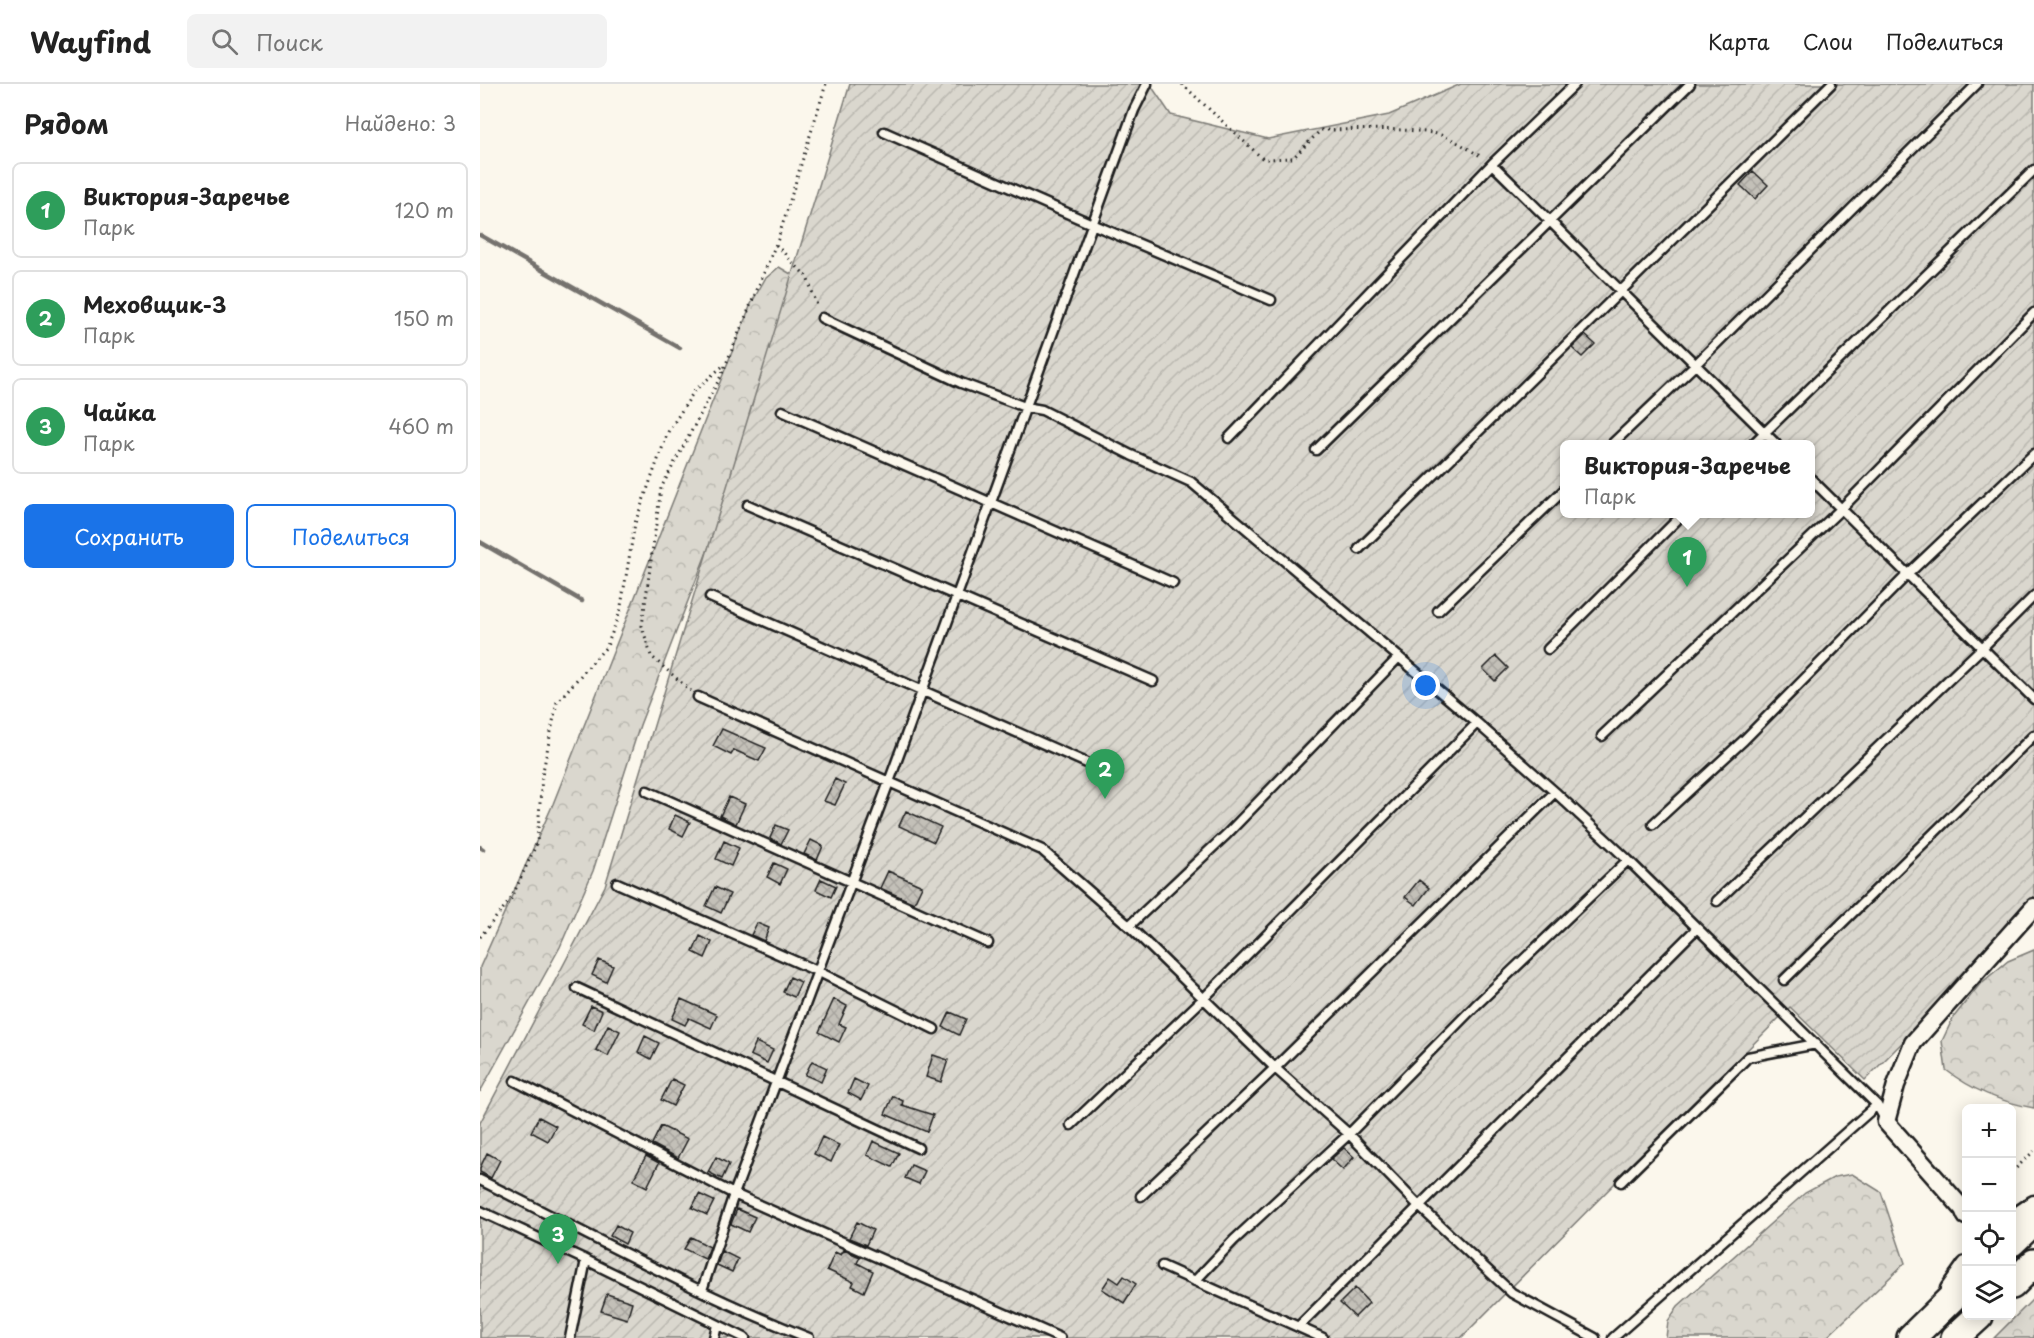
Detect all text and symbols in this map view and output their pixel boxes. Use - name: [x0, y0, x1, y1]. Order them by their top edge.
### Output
- search box: [187, 14, 607, 68]
- text: Wayfind: [30, 20, 151, 63]
- icon: search: [208, 25, 241, 58]
- text: Поиск: [256, 25, 323, 58]
- text: Карта: [1708, 25, 1770, 57]
- text: Слои: [1803, 25, 1853, 57]
- text: Поделиться: [1886, 25, 2004, 57]
- text: Рядом: [24, 104, 109, 143]
- text: Найдено: 3: [345, 108, 456, 138]
- text: Виктория-Заречье: [83, 179, 290, 212]
- text: 1: [41, 195, 50, 225]
- text: 120 m: [395, 195, 454, 225]
- text: Парк: [83, 212, 135, 242]
- text: Меховщик-3: [83, 287, 226, 320]
- text: 2: [38, 303, 53, 333]
- text: 150 m: [394, 303, 454, 333]
- text: Парк: [83, 320, 135, 350]
- text: Чайка: [83, 395, 156, 428]
- text: 3: [39, 411, 52, 441]
- text: 460 m: [388, 411, 454, 441]
- text: Парк: [83, 428, 135, 458]
- popup: [1560, 440, 1815, 518]
- text: Виктория-Заречье: [1584, 448, 1791, 481]
- text: Парк: [1584, 481, 1636, 511]
- button: Сохранить: [24, 504, 234, 568]
- button: Поделиться: [246, 504, 456, 568]
- pin: 1: [1668, 538, 1706, 587]
- your location: [1411, 671, 1440, 700]
- pin: 2: [1086, 750, 1124, 799]
- map controls: [1962, 1104, 2016, 1320]
- button: +: [1962, 1104, 2016, 1158]
- button: −: [1962, 1158, 2016, 1212]
- button: locate: [1962, 1212, 2016, 1266]
- pin: 3: [538, 1214, 578, 1264]
- button: layers: [1962, 1266, 2016, 1320]

